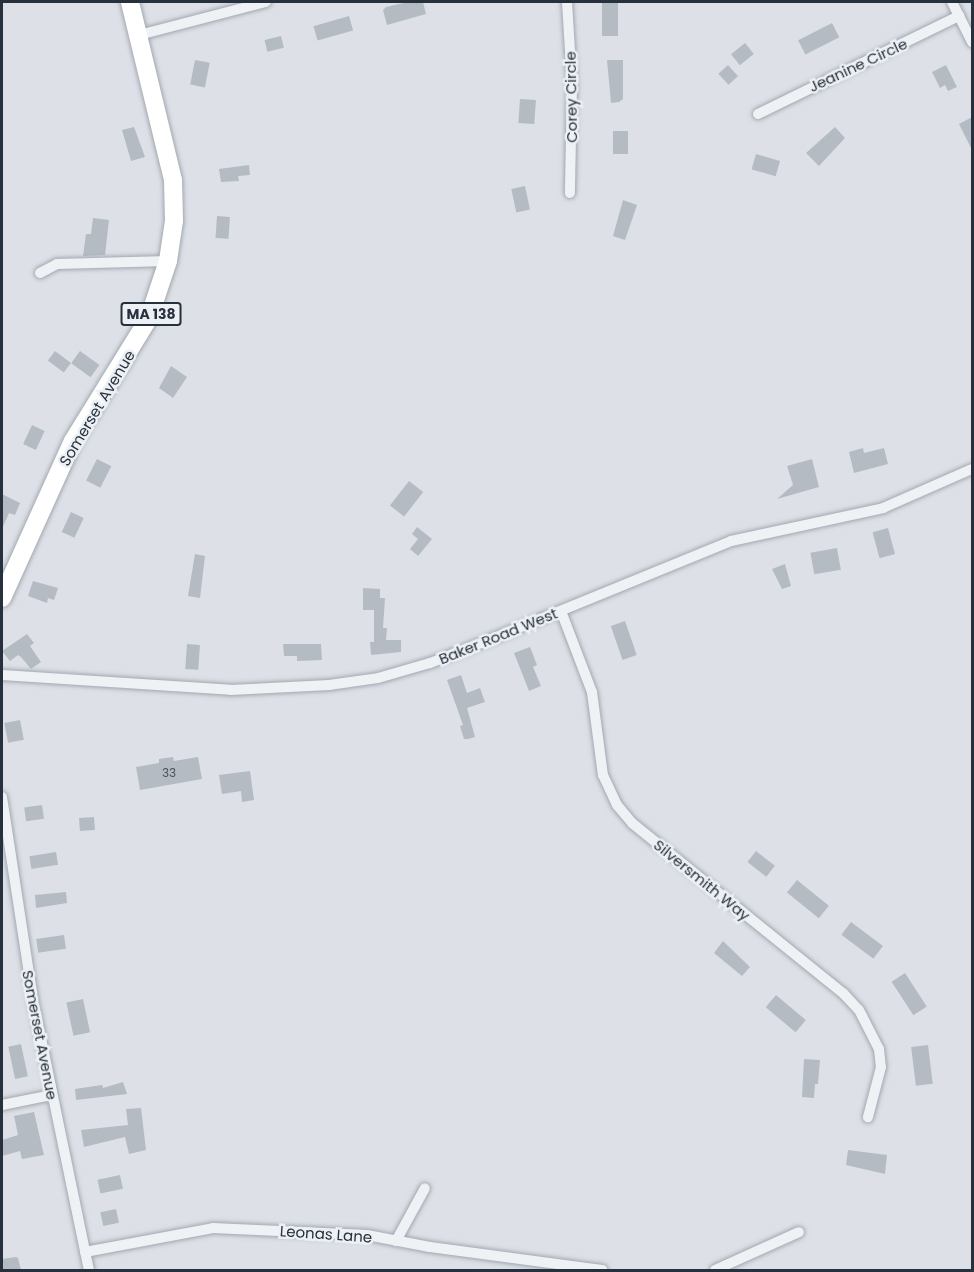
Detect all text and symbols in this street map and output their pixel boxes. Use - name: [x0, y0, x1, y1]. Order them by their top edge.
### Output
- street label: Jeanine Circle: [806, 34, 910, 96]
- street label: Corey Circle: [561, 51, 581, 143]
- road number: MA 138: [120, 303, 182, 325]
- street label: Somerset Avenue: [55, 347, 139, 469]
- street label: Baker Road West: [436, 604, 560, 668]
- house number: 33: [162, 766, 176, 780]
- street label: Silversmith Way: [650, 836, 754, 924]
- street label: Somerset Avenue: [19, 969, 61, 1101]
- street label: Leonas Lane: [279, 1222, 373, 1246]

